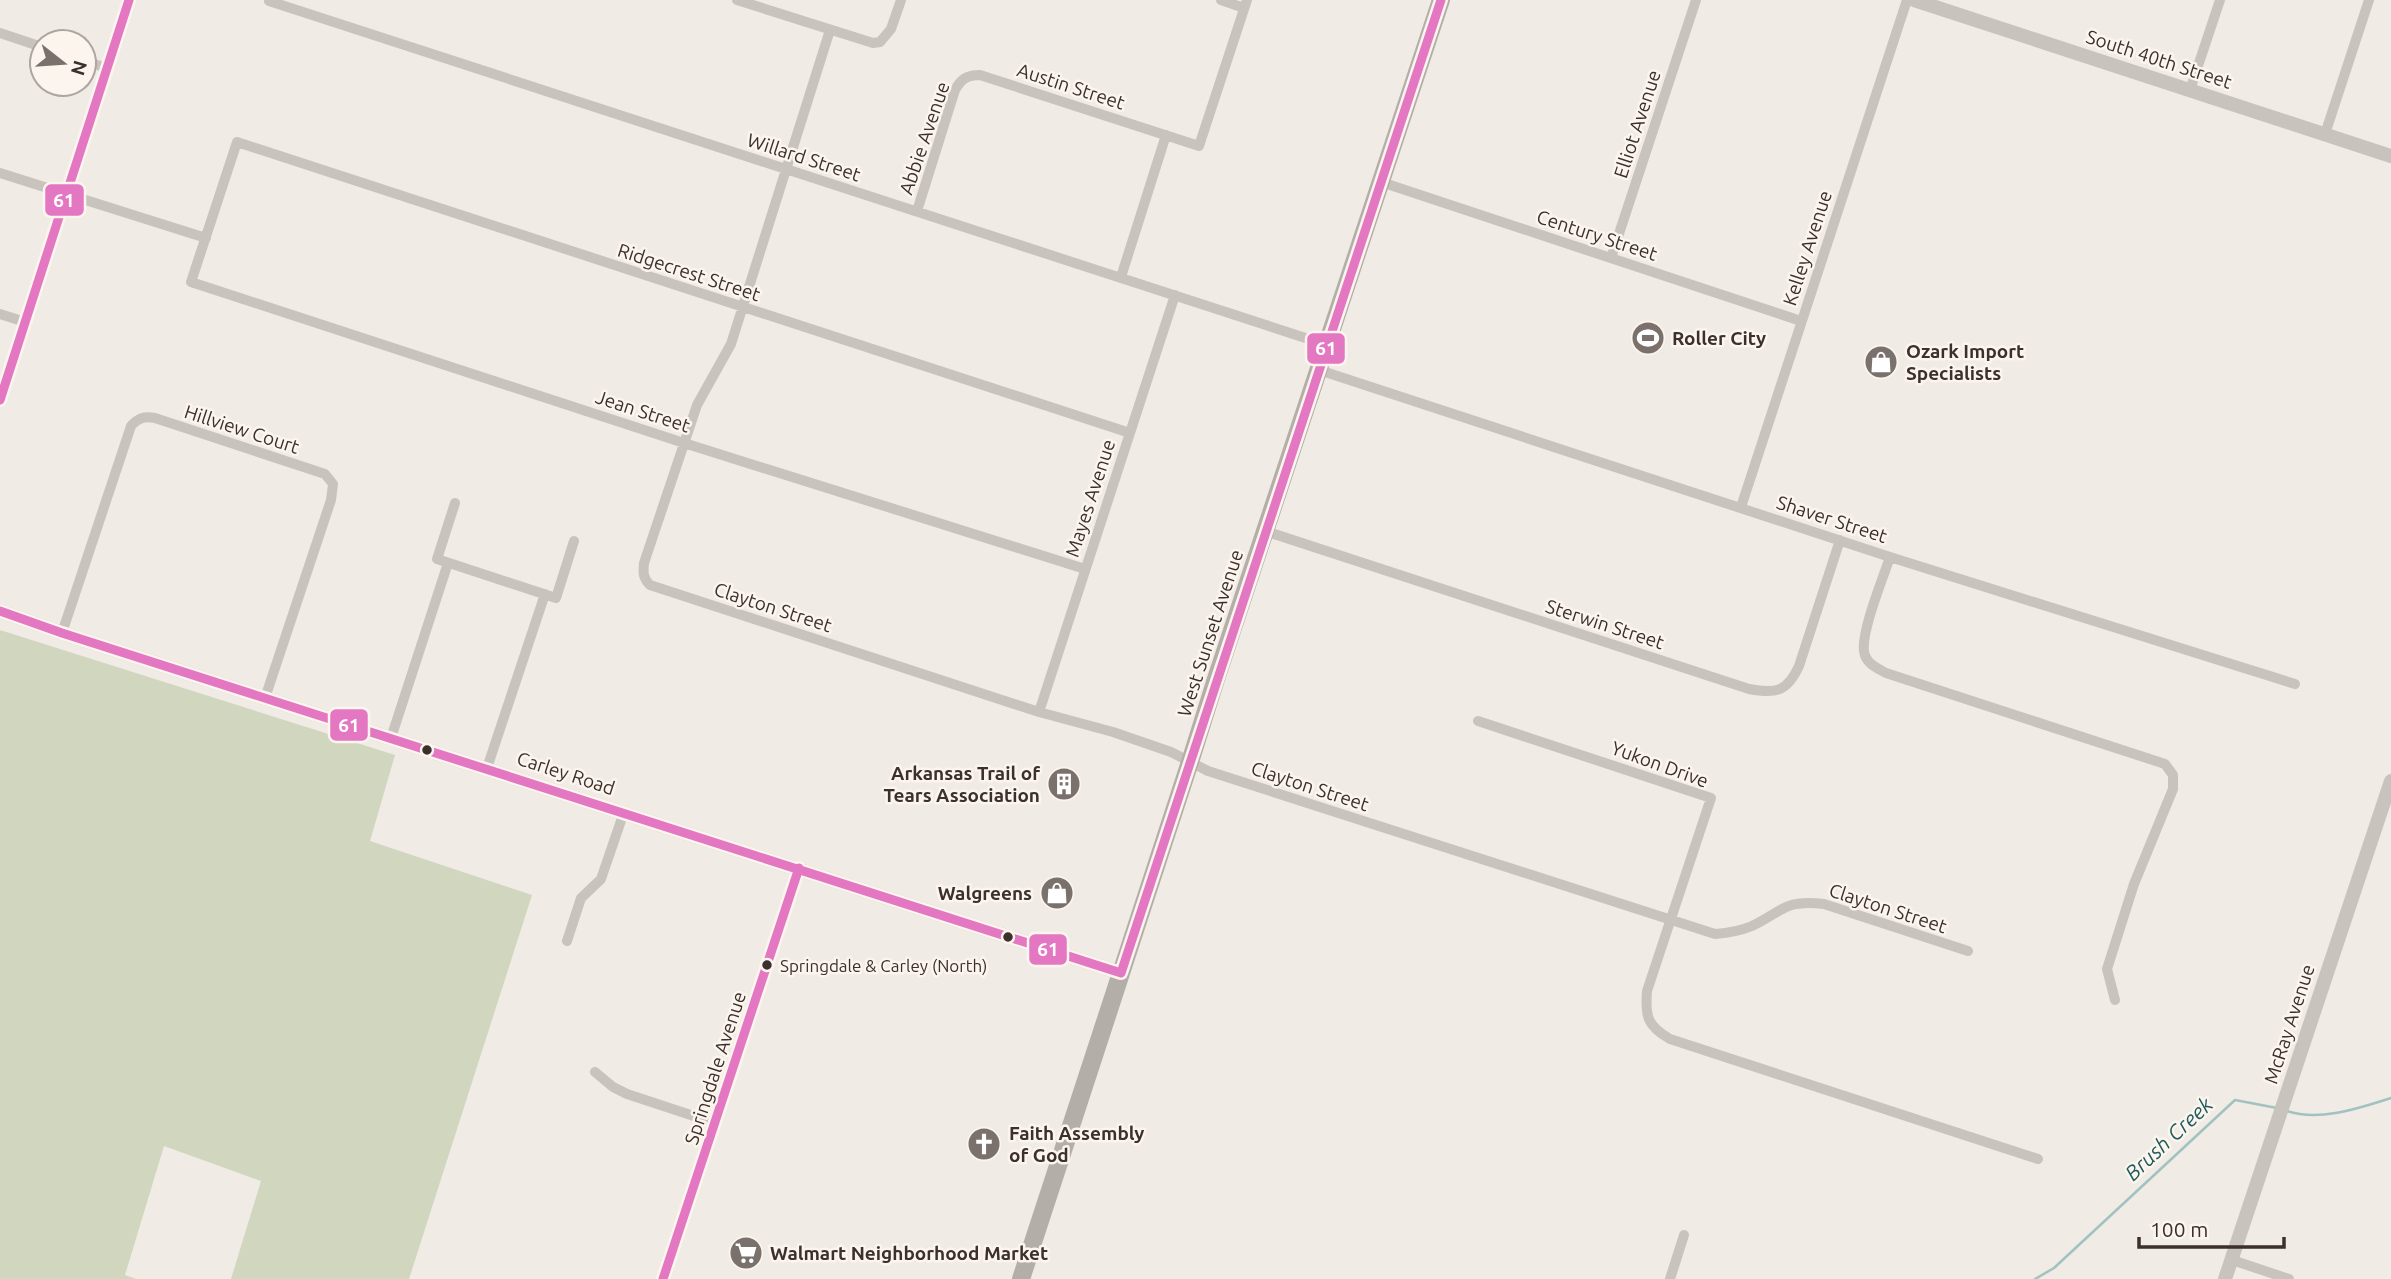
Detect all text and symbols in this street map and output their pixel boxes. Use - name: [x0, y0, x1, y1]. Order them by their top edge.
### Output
- street label: South 40th Street: [2083, 25, 2235, 93]
- north arrow: [28, 28, 98, 98]
- text: N: [67, 58, 92, 78]
- street label: Austin Street: [1014, 58, 1128, 114]
- street label: Elliot Avenue: [1609, 67, 1665, 181]
- street label: Abbie Avenue: [894, 79, 954, 197]
- street label: Willard Street: [744, 128, 864, 186]
- line badge: 61: [44, 183, 85, 217]
- street label: Kelley Avenue: [1778, 188, 1836, 308]
- text: 61: [53, 189, 75, 211]
- street label: Century Street: [1534, 205, 1661, 265]
- street label: Ridgecrest Street: [615, 239, 764, 306]
- sports icon: Roller City: [1629, 319, 1667, 357]
- place label: Roller City: [1672, 327, 1766, 349]
- line badge: 61: [1306, 332, 1346, 365]
- text: 61: [1315, 337, 1337, 359]
- place label: Ozark Import Specialists: [1906, 340, 2024, 384]
- shop icon: Ozark Import Specialists: [1862, 343, 1900, 381]
- street label: Jean Street: [593, 385, 693, 437]
- street label: Hillview Court: [182, 400, 303, 458]
- street label: Mayes Avenue: [1061, 436, 1119, 560]
- street label: Shaver Street: [1774, 491, 1891, 547]
- street label: West Sunset Avenue: [1173, 547, 1247, 719]
- street label: Clayton Street: [711, 578, 835, 637]
- street label: Sterwin Street: [1543, 595, 1667, 654]
- line badge: 61: [329, 708, 369, 742]
- text: 61: [338, 714, 360, 736]
- street label: Yukon Drive: [1608, 736, 1712, 792]
- unlabelled marker: [420, 743, 434, 757]
- street label: Carley Road: [514, 747, 618, 799]
- street label: Clayton Street: [1248, 757, 1372, 816]
- place label: Arkansas Trail of Tears Association: [883, 762, 1040, 806]
- building icon: Arkansas Trail of Tears Association: [1045, 765, 1083, 803]
- shop icon: Walgreens: [1038, 874, 1076, 912]
- street label: Clayton Street: [1826, 879, 1950, 938]
- place label: Walgreens: [938, 882, 1032, 904]
- unlabelled marker: [1001, 930, 1015, 944]
- line badge: 61: [1028, 933, 1068, 966]
- text: 61: [1037, 938, 1059, 960]
- place label: Springdale & Carley (North): [780, 956, 987, 976]
- marker: Springdale & Carley (North): [760, 958, 774, 972]
- street label: McRay Avenue: [2259, 961, 2319, 1087]
- street label: Springdale Avenue: [680, 989, 750, 1147]
- water label: Brush Creek: [2120, 1092, 2217, 1185]
- place label: Faith Assembly of God: [1009, 1122, 1144, 1166]
- church icon: Faith Assembly of God: [965, 1125, 1003, 1163]
- scale bar: [2139, 1206, 2284, 1250]
- text: 100 m: [2150, 1217, 2208, 1241]
- supermarket icon: Walmart Neighborhood Market: [727, 1234, 765, 1272]
- place label: Walmart Neighborhood Market: [770, 1242, 1048, 1264]

